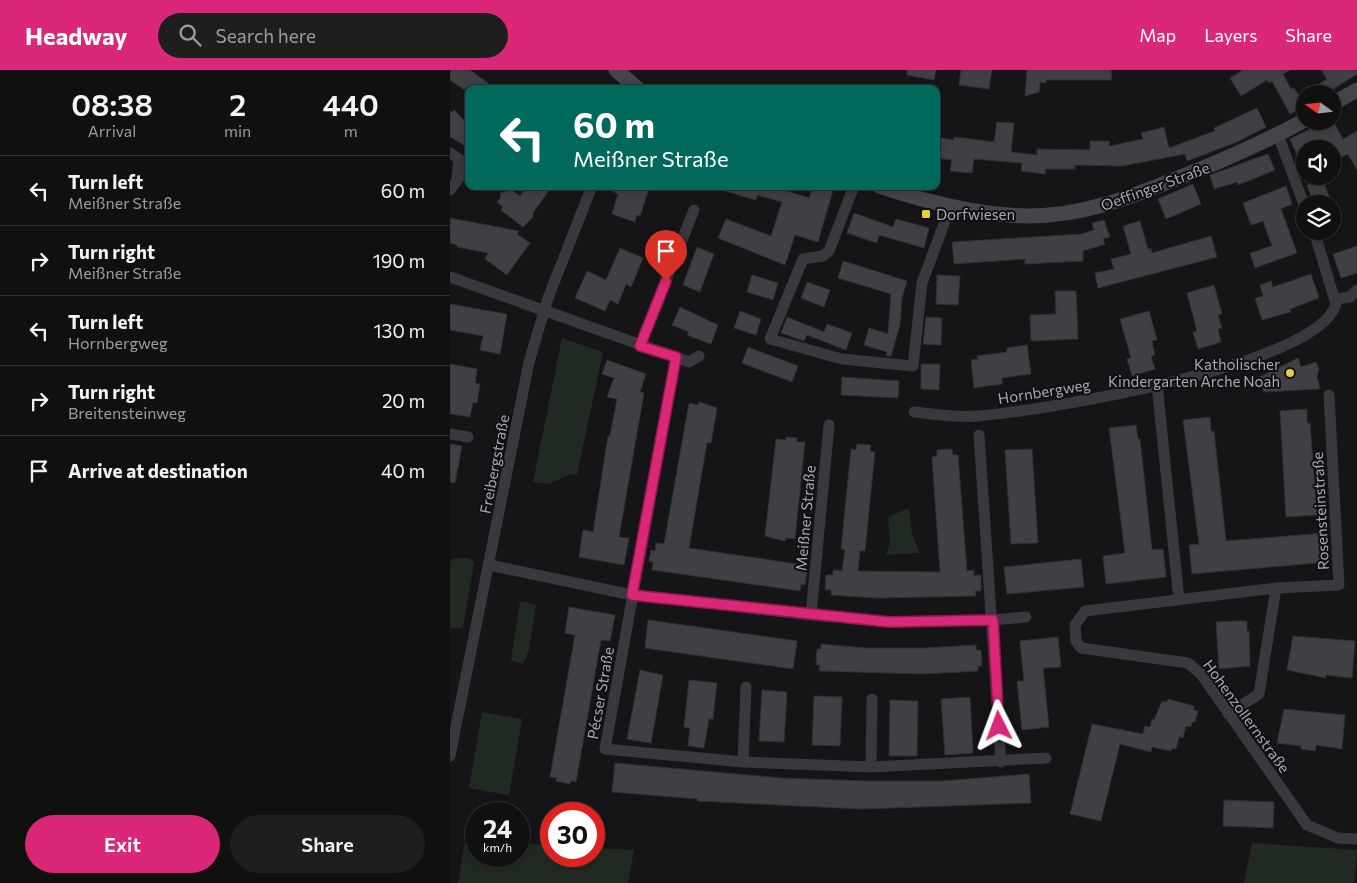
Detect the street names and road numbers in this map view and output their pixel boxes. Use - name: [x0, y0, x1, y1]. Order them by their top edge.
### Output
- street label: Oeffinger Straße: [1098, 158, 1212, 214]
- street label: Hornbergweg: [996, 375, 1092, 407]
- street label: Freibergstraße: [476, 413, 512, 515]
- street label: Rosensteinstraße: [1308, 451, 1332, 571]
- street label: Meißner Straße: [791, 464, 819, 572]
- street label: Pécser Straße: [583, 645, 617, 741]
- street label: Hohenzollernstraße: [1200, 656, 1294, 776]

